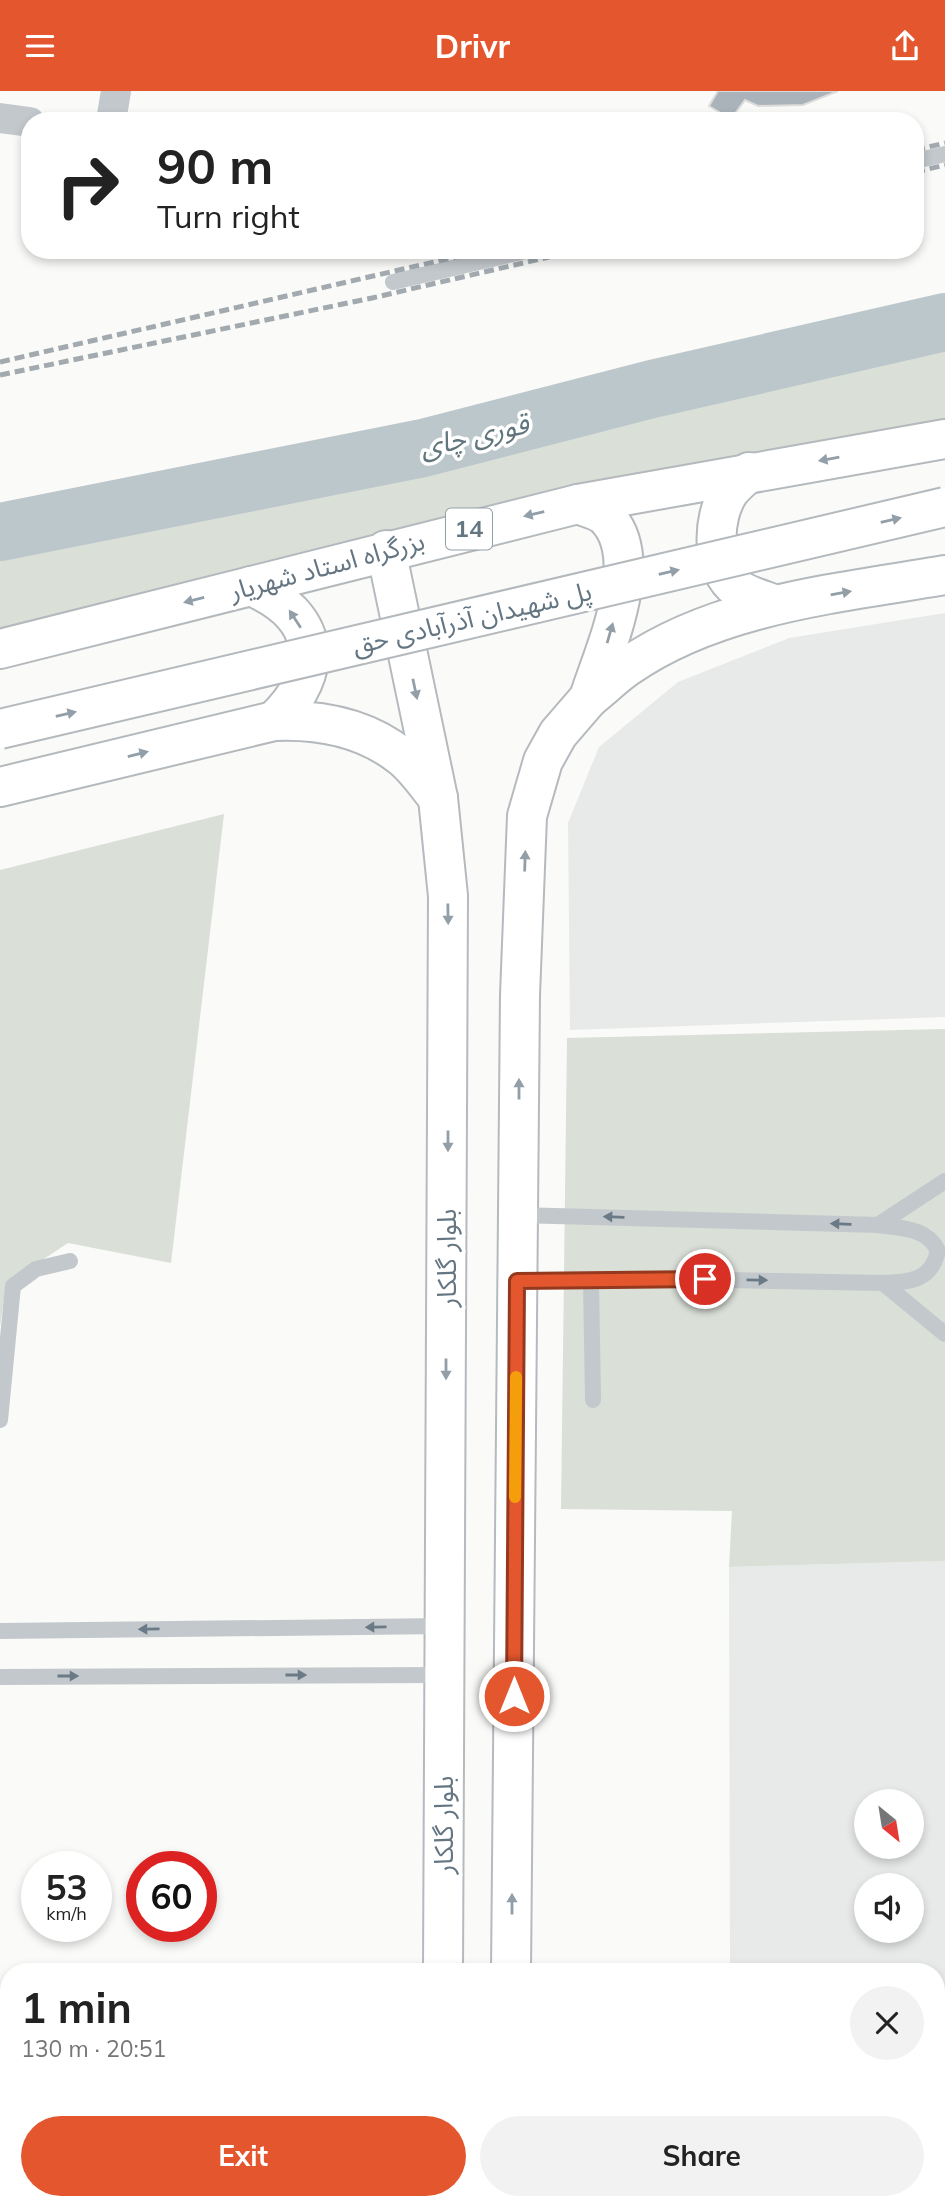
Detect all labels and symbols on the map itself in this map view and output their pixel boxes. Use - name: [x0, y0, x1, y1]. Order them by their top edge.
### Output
- water label: قوری چای: [416, 405, 534, 466]
- one-way arrow: [818, 454, 840, 465]
- road number: 14: [446, 509, 492, 549]
- one-way arrow: [523, 509, 545, 520]
- one-way arrow: [880, 514, 902, 525]
- street label: بزرگراه استاد شهریار: [225, 524, 428, 608]
- one-way arrow: [659, 566, 681, 577]
- street label: پل شهیدان آذرآبادی حق: [349, 574, 595, 662]
- one-way arrow: [831, 587, 853, 598]
- one-way arrow: [183, 595, 205, 606]
- one-way arrow: [289, 609, 302, 629]
- one-way arrow: [606, 622, 616, 643]
- one-way arrow: [410, 678, 421, 700]
- one-way arrow: [56, 708, 78, 719]
- one-way arrow: [127, 748, 149, 759]
- one-way arrow: [520, 850, 531, 872]
- one-way arrow: [442, 903, 454, 925]
- one-way arrow: [513, 1077, 525, 1099]
- one-way arrow: [442, 1130, 454, 1152]
- street label: بلوار گلکار: [430, 1209, 463, 1308]
- one-way arrow: [602, 1212, 624, 1223]
- one-way arrow: [830, 1218, 852, 1229]
- pin: [675, 1249, 735, 1309]
- one-way arrow: [746, 1275, 768, 1286]
- one-way arrow: [440, 1358, 452, 1380]
- one-way arrow: [365, 1621, 387, 1632]
- one-way arrow: [138, 1624, 160, 1635]
- position arrow: [477, 1659, 551, 1733]
- one-way arrow: [285, 1669, 307, 1681]
- one-way arrow: [57, 1670, 79, 1682]
- street label: بلوار گلکار: [427, 1776, 460, 1875]
- north arrow: [854, 1789, 924, 1859]
- speed limit sign: 60: [126, 1851, 217, 1942]
- one-way arrow: [506, 1893, 518, 1915]

